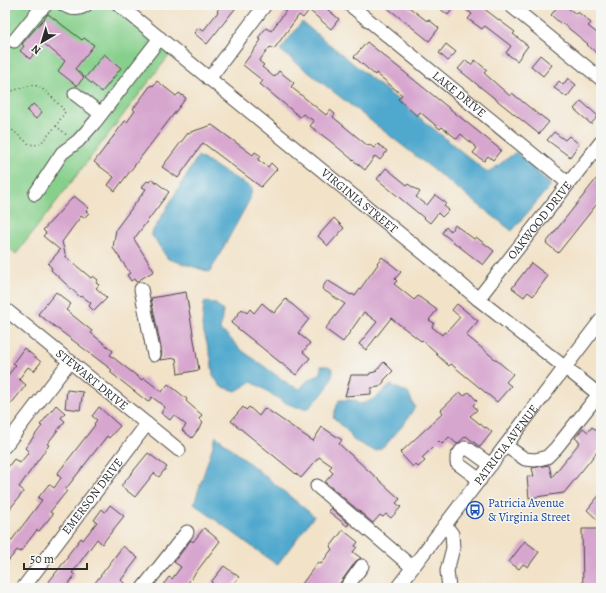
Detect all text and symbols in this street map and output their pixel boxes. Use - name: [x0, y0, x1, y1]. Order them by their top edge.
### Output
- north arrow: [22, 22, 62, 62]
- text: N: [28, 41, 44, 58]
- street label: LAKE DRIVE: [429, 67, 489, 121]
- street label: VIRGINIA STREET: [317, 164, 401, 237]
- street label: OAKWOOD DRIVE: [504, 178, 575, 263]
- street label: STEWART DRIVE: [53, 345, 131, 414]
- street label: PATRICIA AVENUE: [470, 401, 542, 488]
- street label: EMERSON DRIVE: [58, 455, 126, 538]
- place label: Patricia Avenue & Virginia Street: [488, 495, 570, 525]
- bus stop icon: Patricia Avenue & Virginia Street: [465, 500, 485, 520]
- scale bar: [24, 545, 87, 571]
- text: 50 m: [30, 551, 54, 567]

